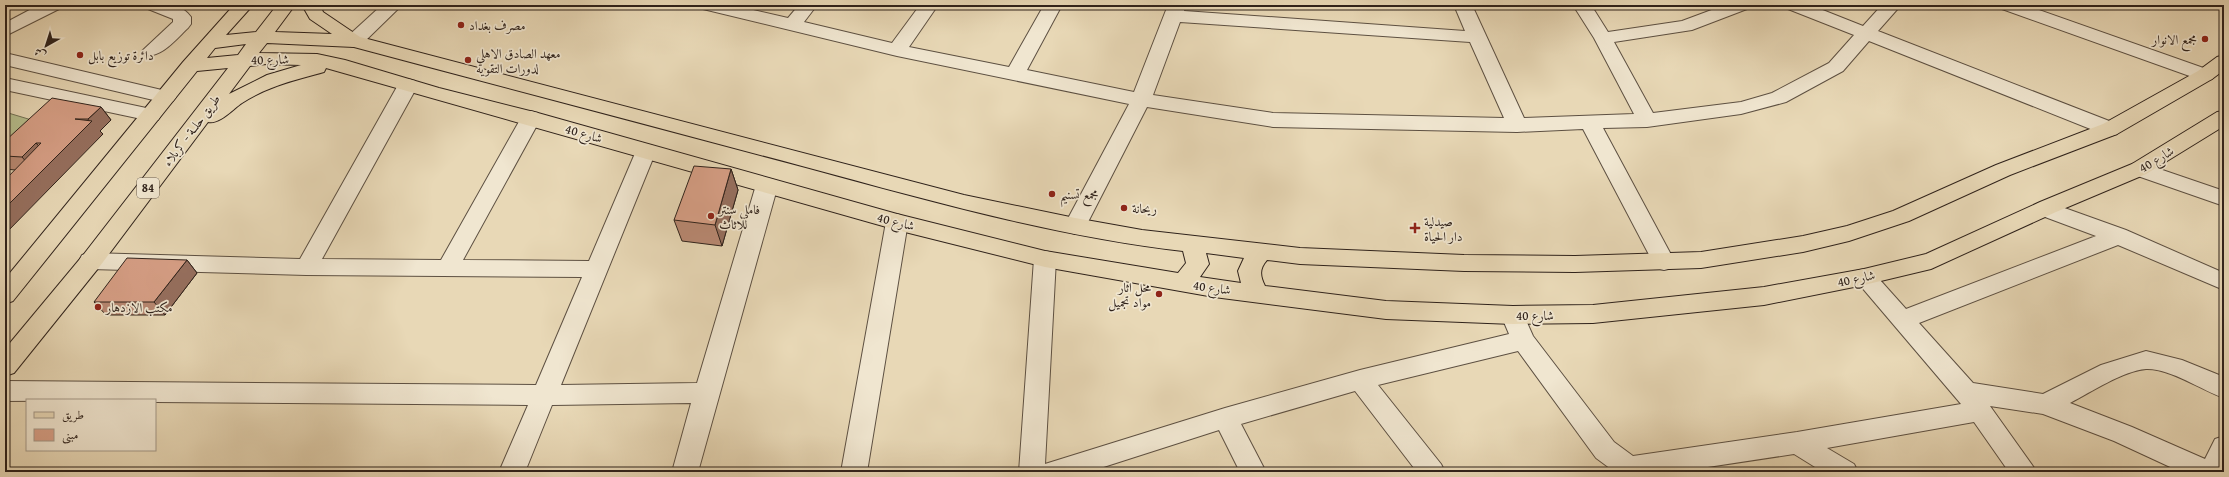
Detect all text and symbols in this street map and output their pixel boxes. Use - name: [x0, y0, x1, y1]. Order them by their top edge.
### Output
- place label: مصرف بغداد: [469, 16, 526, 35]
- marker: مصرف بغداد: [456, 20, 466, 30]
- north arrow: [26, 26, 66, 66]
- place label: مجمع الانوار: [2150, 30, 2197, 52]
- marker: مجمع الانوار: [2200, 34, 2210, 44]
- text: ش: [30, 44, 49, 63]
- place label: معهد الصادق الاهلي لدورات التقويه: [476, 44, 561, 78]
- place label: دائرة توزيع بابل: [88, 46, 154, 68]
- marker: دائرة توزيع بابل: [75, 50, 85, 60]
- street label: شارع 40: [251, 50, 289, 71]
- marker: معهد الصادق الاهلي لدورات التقويه: [463, 55, 473, 65]
- street label: طريق حلــة - كربلاء: [158, 90, 225, 170]
- street label: شارع 40: [562, 119, 605, 150]
- street label: شارع 40: [2135, 142, 2178, 179]
- road number: 84: [137, 178, 159, 198]
- place label: مجمع تسنيم: [1060, 185, 1099, 208]
- marker: مجمع تسنيم: [1047, 189, 1057, 199]
- place label: ريحانة: [1132, 199, 1157, 218]
- place label: فاملي سنتر للاثاث: [717, 200, 760, 234]
- marker: ريحانة: [1119, 203, 1129, 213]
- street label: شارع 40: [875, 208, 917, 237]
- marker: فاملي سنتر للاثاث: [706, 211, 716, 221]
- place label: صيدلية دار الحياة: [1424, 212, 1463, 246]
- marker: صيدلية دار الحياة: [1409, 222, 1421, 234]
- street label: شارع 40: [1836, 265, 1877, 294]
- street label: شارع 40: [1192, 275, 1232, 302]
- place label: محل اثار مواد تجميل: [1108, 278, 1151, 312]
- marker: محل اثار مواد تجميل: [1154, 289, 1164, 299]
- place label: مكتب الازدهار: [104, 298, 172, 317]
- marker: مكتب الازدهار: [93, 302, 103, 312]
- street label: شارع 40: [1516, 306, 1554, 327]
- legend: [26, 399, 156, 451]
- text: طريق: [62, 406, 84, 423]
- text: مبنى: [62, 426, 78, 444]

